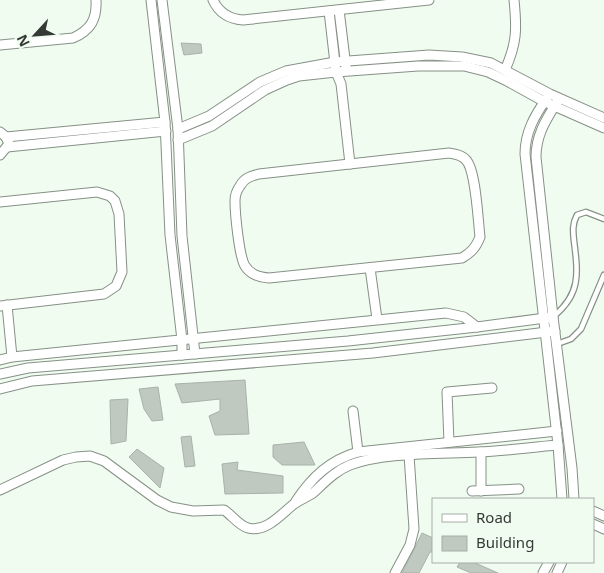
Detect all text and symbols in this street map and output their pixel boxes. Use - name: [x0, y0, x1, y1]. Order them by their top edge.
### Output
- north arrow: [10, 10, 60, 60]
- text: N: [12, 32, 34, 50]
- legend: [432, 498, 594, 563]
- text: Road: [476, 507, 512, 527]
- text: Building: [476, 532, 534, 552]

